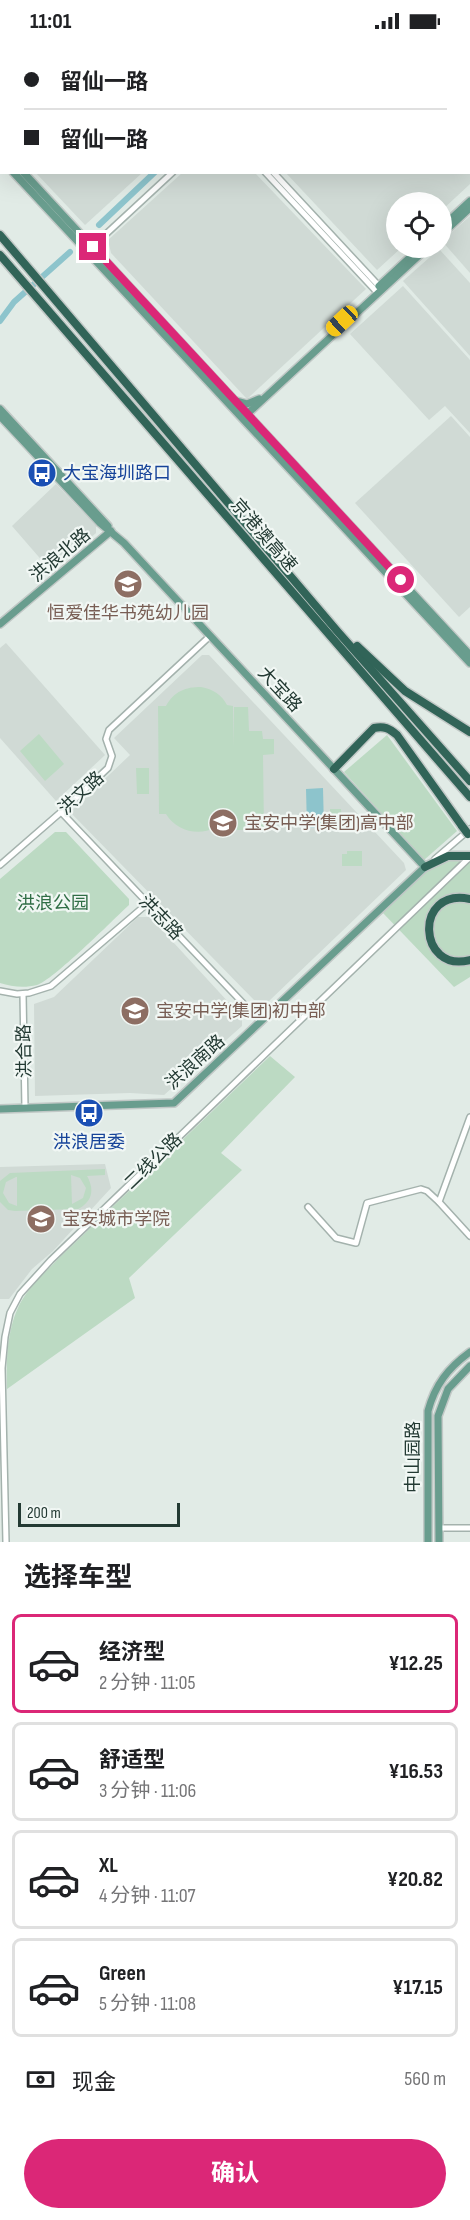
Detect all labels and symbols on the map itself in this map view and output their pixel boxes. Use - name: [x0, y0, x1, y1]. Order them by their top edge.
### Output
- route end: [79, 233, 106, 260]
- car: [323, 302, 361, 340]
- bus stop icon: 大宝海圳路口: [26, 457, 58, 489]
- place label: 大宝海圳路口: [63, 463, 171, 484]
- street label: 京港澳高速: [226, 494, 301, 576]
- street label: 洪浪北路: [26, 524, 95, 587]
- route start: [387, 566, 414, 593]
- school or university icon: 恒爱佳华书苑幼儿园: [112, 568, 144, 600]
- place label: 恒爱佳华书苑幼儿园: [47, 603, 209, 624]
- street label: 大宝路: [254, 662, 306, 716]
- street label: 洪文路: [54, 767, 108, 819]
- school or university icon: 宝安中学(集团)高中部: [207, 807, 239, 839]
- place label: 宝安中学(集团)高中部: [244, 813, 414, 834]
- street label: 洪志路: [134, 891, 187, 944]
- park label: 洪浪公园: [17, 893, 89, 914]
- school or university icon: 宝安中学(集团)初中部: [119, 995, 151, 1027]
- place label: 宝安中学(集团)初中部: [156, 1001, 326, 1022]
- street label: 洪合路: [14, 1024, 35, 1078]
- street label: 洪浪南路: [162, 1030, 229, 1094]
- bus stop icon: 洪浪居委: [73, 1097, 105, 1129]
- street label: 二线公路: [120, 1129, 187, 1194]
- place label: 洪浪居委: [53, 1132, 125, 1153]
- school or university icon: 宝安城市学院: [25, 1203, 57, 1235]
- place label: 宝安城市学院: [62, 1209, 170, 1230]
- street label: 中山园路: [403, 1421, 424, 1493]
- scale bar: [18, 1500, 180, 1528]

